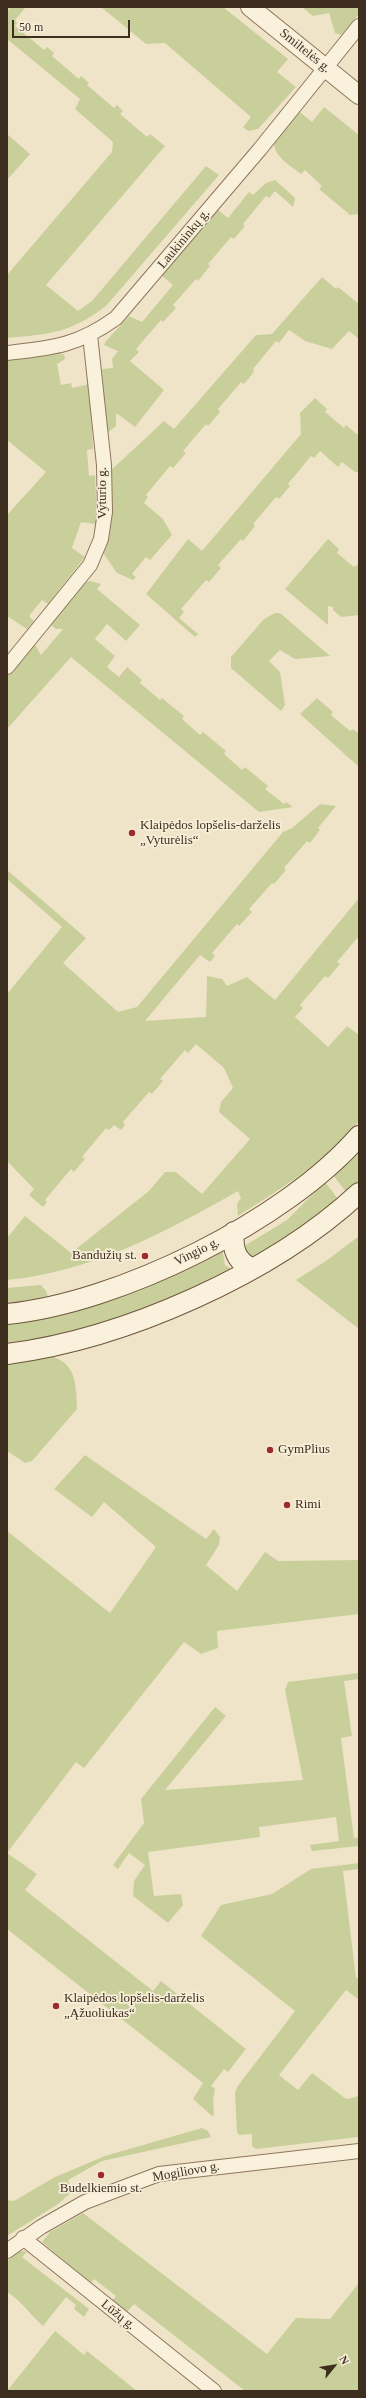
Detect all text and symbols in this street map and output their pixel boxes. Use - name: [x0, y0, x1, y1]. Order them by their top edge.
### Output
- scale bar: [14, 12, 132, 38]
- text: 50 m: [19, 20, 43, 34]
- street label: Smiltelės g.: [276, 26, 334, 76]
- street label: Laukininkų g.: [155, 206, 213, 272]
- street label: Vyturio g.: [95, 467, 111, 519]
- place label: Klaipėdos lopšelis-darželis „Vyturėlis“: [140, 818, 280, 849]
- marker: Klaipėdos lopšelis-darželis „Vyturėlis“: [127, 828, 137, 838]
- street label: Vingio g.: [172, 1234, 222, 1270]
- place label: Bandužių st.: [72, 1248, 137, 1264]
- marker: Bandužių st.: [140, 1251, 150, 1261]
- place label: GymPlius: [278, 1442, 330, 1458]
- marker: GymPlius: [265, 1445, 275, 1455]
- place label: Rimi: [295, 1497, 321, 1513]
- marker: Rimi: [282, 1500, 292, 1510]
- place label: Klaipėdos lopšelis-darželis „Ąžuoliukas“: [64, 1991, 204, 2022]
- marker: Klaipėdos lopšelis-darželis „Ąžuoliukas“: [51, 2001, 61, 2011]
- street label: Mogiliovo g.: [151, 2158, 221, 2186]
- marker: Budelkiemio st.: [96, 2170, 106, 2180]
- place label: Budelkiemio st.: [60, 2181, 142, 2197]
- street label: Lūžų g.: [98, 2296, 138, 2334]
- north arrow: [314, 2346, 354, 2386]
- text: N: [337, 2354, 352, 2366]

